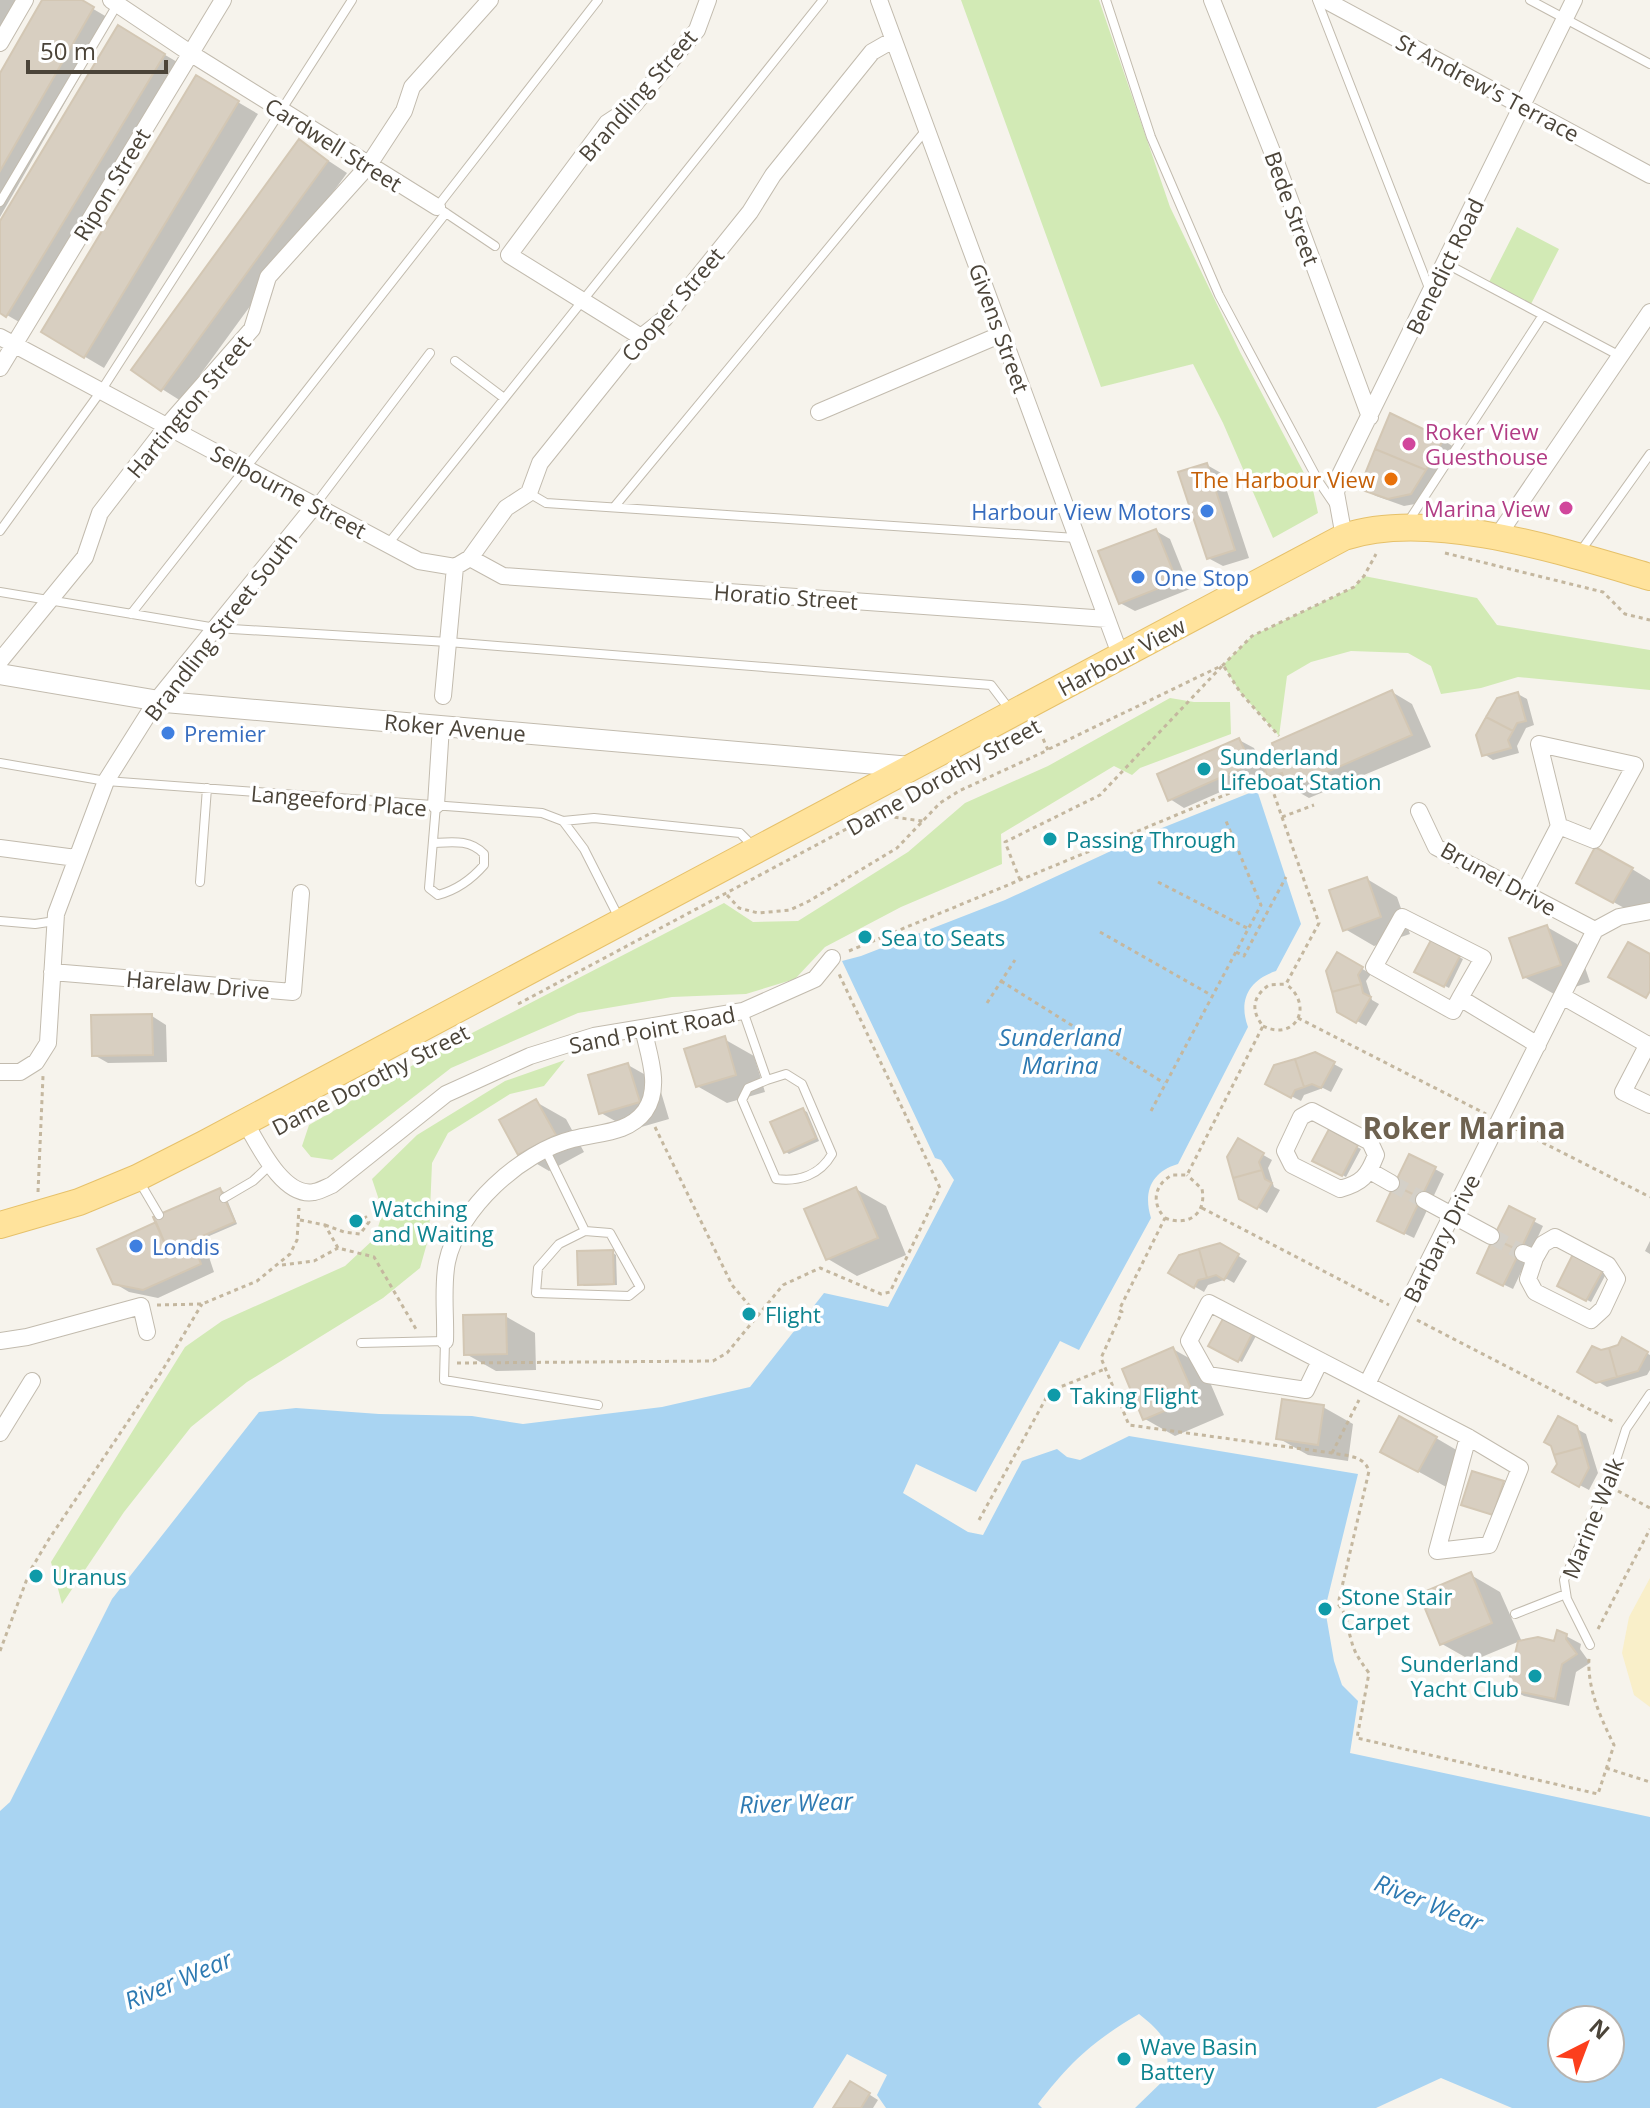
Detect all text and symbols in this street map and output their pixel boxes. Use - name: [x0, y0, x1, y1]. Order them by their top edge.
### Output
- street label: Brandling Street: [571, 22, 703, 168]
- scale bar: [28, 24, 166, 74]
- street label: St Andrew's Terrace: [1391, 26, 1585, 148]
- text: 50 m: [40, 34, 96, 67]
- street label: Cardwell Street: [260, 90, 408, 198]
- street label: Ripon Street: [66, 122, 157, 246]
- street label: Bede Street: [1258, 147, 1328, 269]
- street label: Benedict Road: [1398, 193, 1490, 339]
- street label: Cooper Street: [614, 240, 730, 368]
- street label: Givens Street: [963, 259, 1037, 397]
- street label: Hartington Street: [119, 328, 257, 484]
- place label: Roker View Guesthouse: [1425, 416, 1548, 471]
- marker: Roker View Guesthouse: [1400, 435, 1418, 453]
- street label: Selbourne Street: [206, 437, 372, 545]
- place label: The Harbour View: [1191, 464, 1375, 494]
- marker: The Harbour View: [1382, 470, 1400, 488]
- place label: Marina View: [1424, 493, 1550, 523]
- place label: Harbour View Motors: [971, 496, 1191, 526]
- marker: Marina View: [1557, 499, 1575, 517]
- marker: Harbour View Motors: [1198, 502, 1216, 520]
- street label: Brandling Street South: [137, 525, 303, 727]
- place label: One Stop: [1154, 562, 1249, 592]
- marker: One Stop: [1129, 568, 1147, 586]
- street label: Horatio Street: [713, 576, 859, 616]
- street label: Harbour View: [1052, 610, 1190, 702]
- street label: Roker Avenue: [383, 706, 527, 748]
- street label: Dame Dorothy Street: [841, 710, 1046, 842]
- place label: Premier: [184, 718, 266, 748]
- marker: Premier: [159, 724, 177, 742]
- place label: Sunderland Lifeboat Station: [1220, 741, 1382, 796]
- marker: Sunderland Lifeboat Station: [1195, 760, 1213, 778]
- street label: Langeeford Place: [250, 777, 428, 823]
- place label: Passing Through: [1066, 824, 1236, 854]
- marker: Passing Through: [1041, 830, 1059, 848]
- street label: Brunel Drive: [1436, 834, 1562, 922]
- place label: Sea to Seats: [881, 922, 1005, 952]
- marker: Sea to Seats: [856, 928, 874, 946]
- street label: Harelaw Drive: [125, 963, 271, 1005]
- street label: Sand Point Road: [566, 998, 738, 1060]
- street label: Dame Dorothy Street: [266, 1016, 474, 1142]
- water label: Sunderland Marina: [999, 1020, 1122, 1081]
- district label: Roker Marina: [1362, 1107, 1566, 1148]
- street label: Barbary Drive: [1396, 1169, 1486, 1307]
- place label: Watching and Waiting: [372, 1193, 494, 1248]
- marker: Watching and Waiting: [347, 1212, 365, 1230]
- place label: Londis: [152, 1231, 220, 1261]
- marker: Londis: [127, 1237, 145, 1255]
- place label: Flight: [765, 1299, 821, 1329]
- marker: Flight: [740, 1305, 758, 1323]
- place label: Taking Flight: [1070, 1380, 1199, 1410]
- marker: Taking Flight: [1045, 1386, 1063, 1404]
- street label: Marine Walk: [1554, 1453, 1630, 1583]
- place label: Uranus: [52, 1561, 127, 1591]
- marker: Uranus: [27, 1567, 45, 1585]
- place label: Stone Stair Carpet: [1341, 1581, 1452, 1636]
- marker: Stone Stair Carpet: [1316, 1600, 1334, 1618]
- place label: Sunderland Yacht Club: [1400, 1648, 1519, 1703]
- marker: Sunderland Yacht Club: [1526, 1667, 1544, 1685]
- water label: River Wear: [738, 1783, 855, 1820]
- water label: River Wear: [1370, 1865, 1489, 1939]
- water label: River Wear: [119, 1941, 238, 2016]
- north arrow: [1546, 2004, 1626, 2084]
- text: N: [1583, 2011, 1617, 2046]
- place label: Wave Basin Battery: [1140, 2031, 1258, 2086]
- marker: Wave Basin Battery: [1115, 2050, 1133, 2068]

